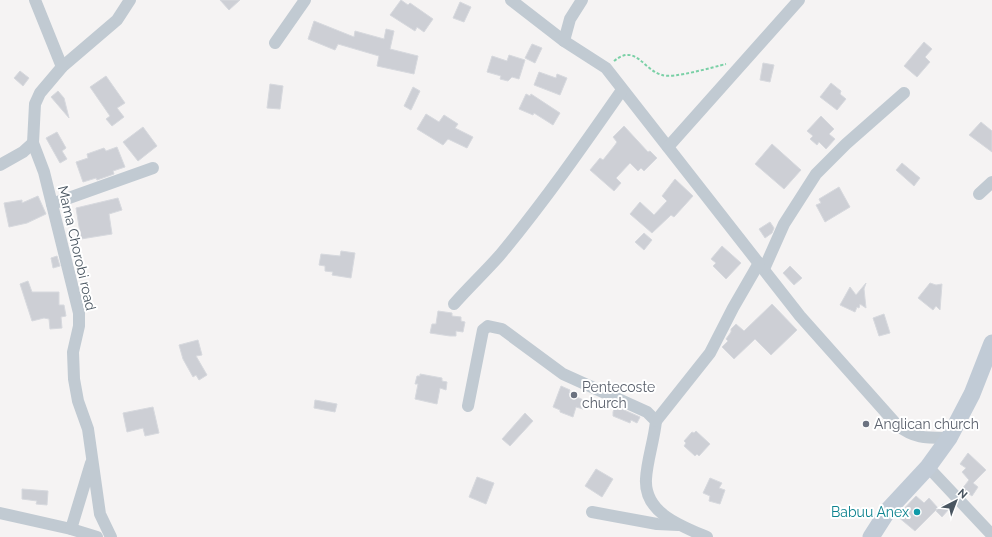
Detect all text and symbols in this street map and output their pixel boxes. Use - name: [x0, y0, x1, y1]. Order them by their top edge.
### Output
- street label: Mama Chorobi road: [55, 184, 99, 312]
- place label: Pentecoste church: [582, 379, 655, 411]
- marker: Pentecoste church: [569, 390, 579, 400]
- place label: Anglican church: [874, 416, 979, 432]
- marker: Anglican church: [861, 419, 871, 429]
- north arrow: [936, 481, 976, 521]
- text: N: [955, 486, 970, 502]
- place label: Babuu Anex: [831, 504, 909, 520]
- marker: Babuu Anex: [912, 507, 922, 517]

